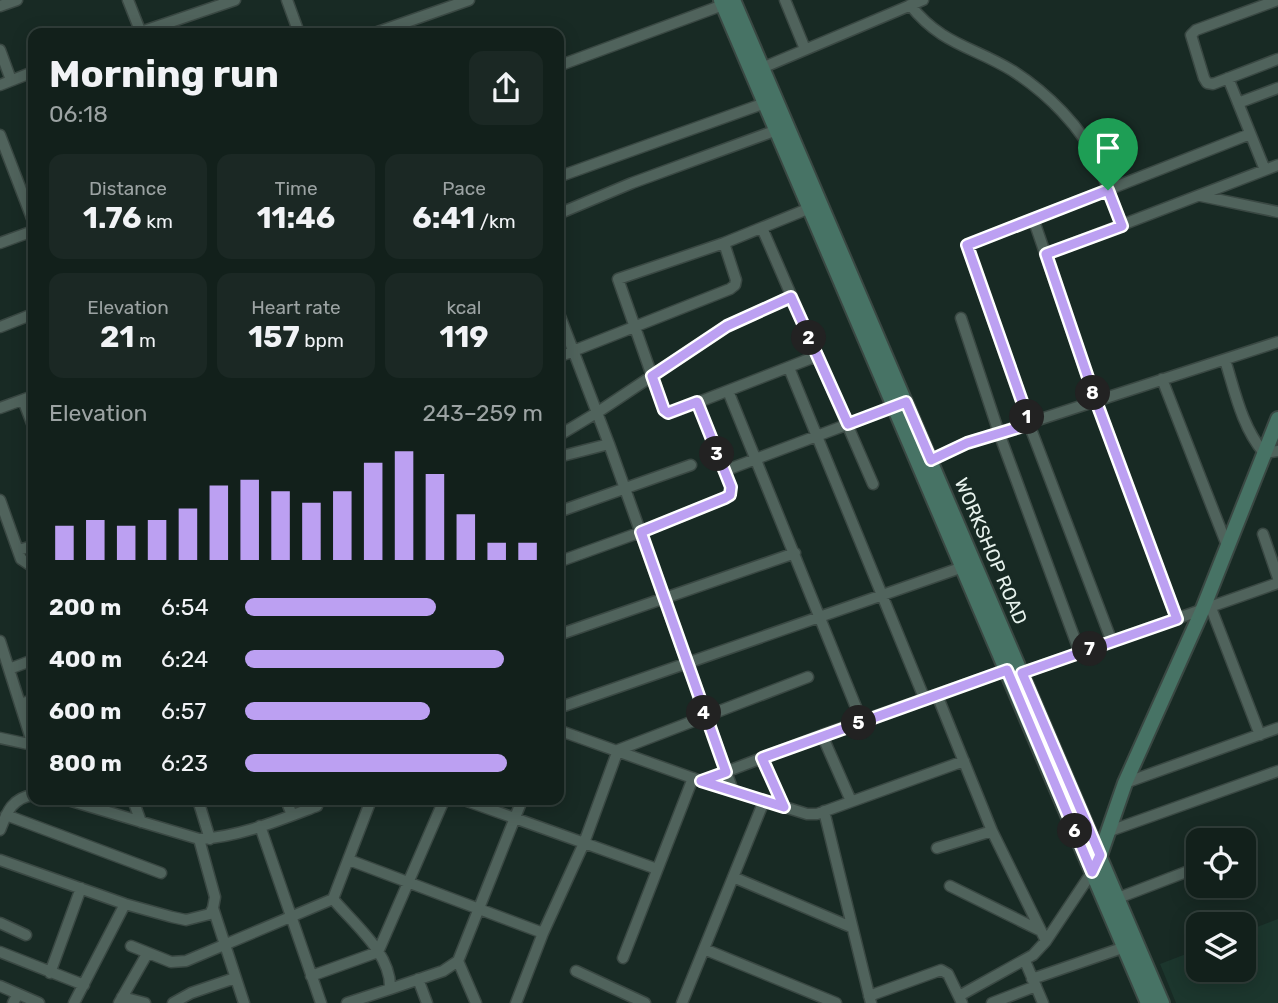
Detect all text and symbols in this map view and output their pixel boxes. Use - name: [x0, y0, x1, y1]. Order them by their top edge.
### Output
- text: Morning run: [49, 51, 279, 97]
- button: share: [469, 51, 543, 125]
- text: 06:18: [49, 100, 108, 128]
- pin: [1078, 118, 1138, 190]
- icon: arrive: [1089, 129, 1127, 167]
- text: Distance: [89, 177, 167, 200]
- text: Time: [274, 177, 318, 200]
- text: Pace: [442, 177, 486, 200]
- text: 1.76: [83, 200, 142, 236]
- text: 11:46: [257, 200, 335, 236]
- text: 6:41: [412, 200, 475, 236]
- text: km: [142, 210, 173, 233]
- text: /km: [475, 210, 516, 233]
- text: Elevation: [87, 296, 169, 319]
- text: Heart rate: [251, 296, 341, 319]
- text: kcal: [447, 296, 481, 319]
- text: 21: [100, 319, 134, 355]
- text: 157: [248, 319, 300, 355]
- text: 119: [439, 319, 489, 355]
- pin: 2: [792, 320, 826, 356]
- text: 2: [802, 326, 815, 349]
- text: m: [134, 329, 156, 352]
- text: bpm: [300, 329, 344, 352]
- pin: 8: [1076, 376, 1110, 410]
- text: 8: [1086, 381, 1099, 404]
- text: Elevation: [49, 399, 148, 427]
- text: 243–259 m: [422, 399, 543, 427]
- pin: 1: [1010, 400, 1044, 434]
- text: 1: [1022, 405, 1031, 428]
- pin: 3: [700, 436, 734, 472]
- text: 3: [710, 442, 723, 465]
- street label: WORKSHOP ROAD: [950, 474, 1032, 628]
- text: 200 m: [49, 593, 121, 621]
- text: 6:54: [161, 593, 209, 621]
- pin: 7: [1072, 632, 1108, 666]
- text: 7: [1084, 637, 1095, 660]
- text: 400 m: [49, 645, 122, 673]
- text: 6:24: [161, 645, 208, 673]
- pin: 4: [686, 696, 722, 730]
- text: 600 m: [49, 697, 121, 725]
- text: 6:57: [161, 697, 206, 725]
- text: 4: [697, 701, 710, 724]
- pin: 5: [842, 706, 876, 740]
- text: 5: [852, 711, 865, 734]
- text: 800 m: [49, 749, 122, 777]
- text: 6:23: [161, 749, 208, 777]
- pin: 6: [1058, 814, 1092, 848]
- text: 6: [1068, 819, 1081, 842]
- map controls: [1186, 828, 1256, 982]
- button: locate: [1186, 828, 1256, 898]
- button: layers: [1186, 912, 1256, 982]

